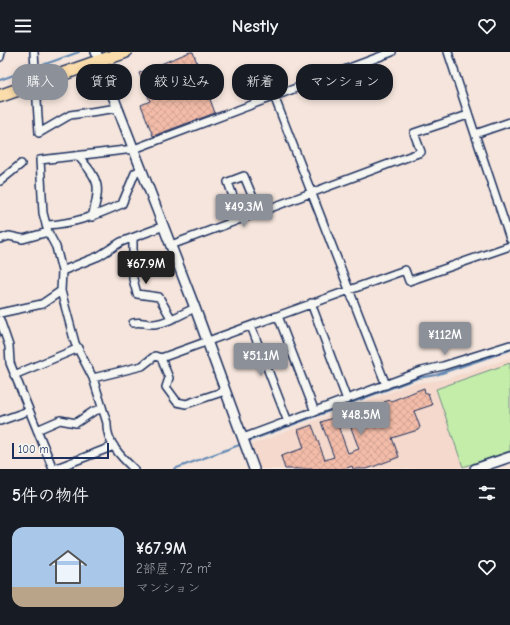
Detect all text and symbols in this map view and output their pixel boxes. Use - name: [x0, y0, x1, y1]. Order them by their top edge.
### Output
- icon: menu: [12, 15, 34, 37]
- icon: heart: [476, 15, 498, 37]
- text: Nestly: [232, 16, 278, 37]
- chip: 購入: [12, 64, 68, 100]
- chip: 賃貸: [76, 64, 132, 100]
- chip: 絞り込み: [140, 64, 224, 100]
- chip: 新着: [232, 64, 288, 100]
- chip: マンション: [296, 64, 393, 100]
- pin: ¥49.3M: [211, 194, 277, 228]
- text: ¥49.3M: [225, 199, 263, 214]
- pin: ¥67.9M: [113, 251, 179, 285]
- text: ¥67.9M: [127, 256, 165, 271]
- pin: ¥112M: [417, 322, 473, 356]
- text: ¥112M: [428, 327, 462, 342]
- pin: ¥51.1M: [228, 343, 294, 377]
- text: ¥51.1M: [243, 348, 279, 363]
- pin: ¥48.5M: [328, 402, 394, 436]
- text: ¥48.5M: [342, 407, 380, 422]
- scale bar: [12, 441, 109, 460]
- text: 100 m: [18, 443, 49, 456]
- icon: filters: [476, 482, 498, 504]
- text: 5件の物件: [12, 486, 89, 505]
- text: ¥67.9M: [136, 539, 187, 558]
- icon: home: [44, 543, 92, 591]
- icon: heart: [476, 556, 498, 578]
- text: 2部屋 · 72 m²: [136, 561, 211, 576]
- text: マンション: [136, 580, 200, 595]

